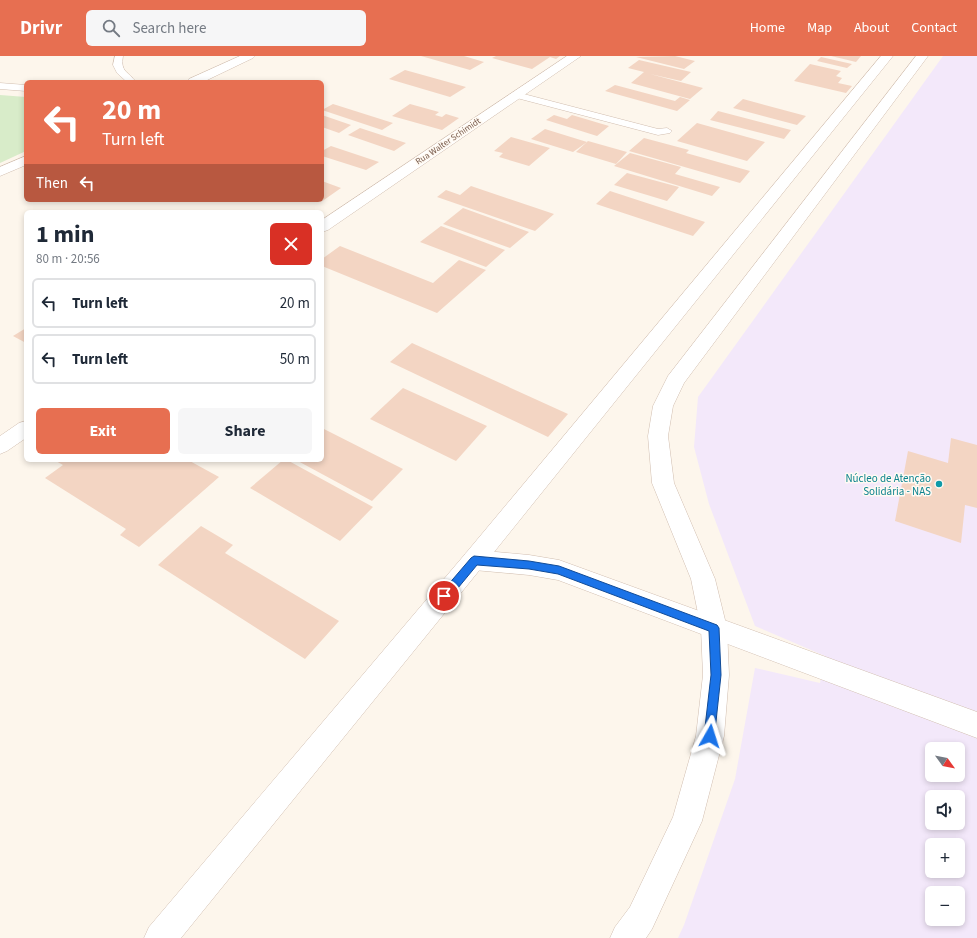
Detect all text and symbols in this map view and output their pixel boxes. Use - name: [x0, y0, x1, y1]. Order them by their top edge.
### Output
- search box: [86, 10, 366, 46]
- text: Drivr: [20, 15, 62, 42]
- icon: search: [100, 17, 122, 39]
- text: Search here: [132, 18, 206, 39]
- text: Home: [750, 18, 785, 38]
- text: Map: [807, 18, 832, 38]
- text: About: [854, 18, 889, 38]
- text: Contact: [911, 18, 957, 38]
- text: 20 m: [102, 90, 161, 130]
- icon: left: [36, 96, 88, 148]
- street label: Rua Walter Schimidt: [413, 115, 483, 168]
- text: Turn left: [102, 127, 164, 152]
- icon: left: [76, 172, 98, 194]
- text: Then: [36, 173, 68, 194]
- text: 1 min: [36, 217, 94, 252]
- button: close: [270, 223, 312, 265]
- text: 80 m · 20:56: [36, 250, 100, 268]
- icon: left: [38, 292, 60, 314]
- text: Turn left: [72, 293, 128, 314]
- text: 20 m: [280, 293, 310, 314]
- icon: left: [38, 348, 60, 370]
- text: Turn left: [72, 349, 128, 370]
- text: 50 m: [280, 349, 310, 370]
- button: Exit: [36, 408, 170, 454]
- button: Share: [178, 408, 312, 454]
- place label: Núcleo de Atenção Solidária - NAS: [845, 471, 931, 499]
- marker: Núcleo de Atenção Solidária - NAS: [934, 479, 944, 489]
- pin: [427, 579, 461, 613]
- icon: arrive: [433, 585, 455, 607]
- position arrow: [689, 715, 731, 757]
- north arrow: [925, 742, 965, 782]
- map controls: [925, 742, 965, 926]
- button: sound: [925, 790, 965, 830]
- button: +: [925, 838, 965, 878]
- button: −: [925, 886, 965, 926]

